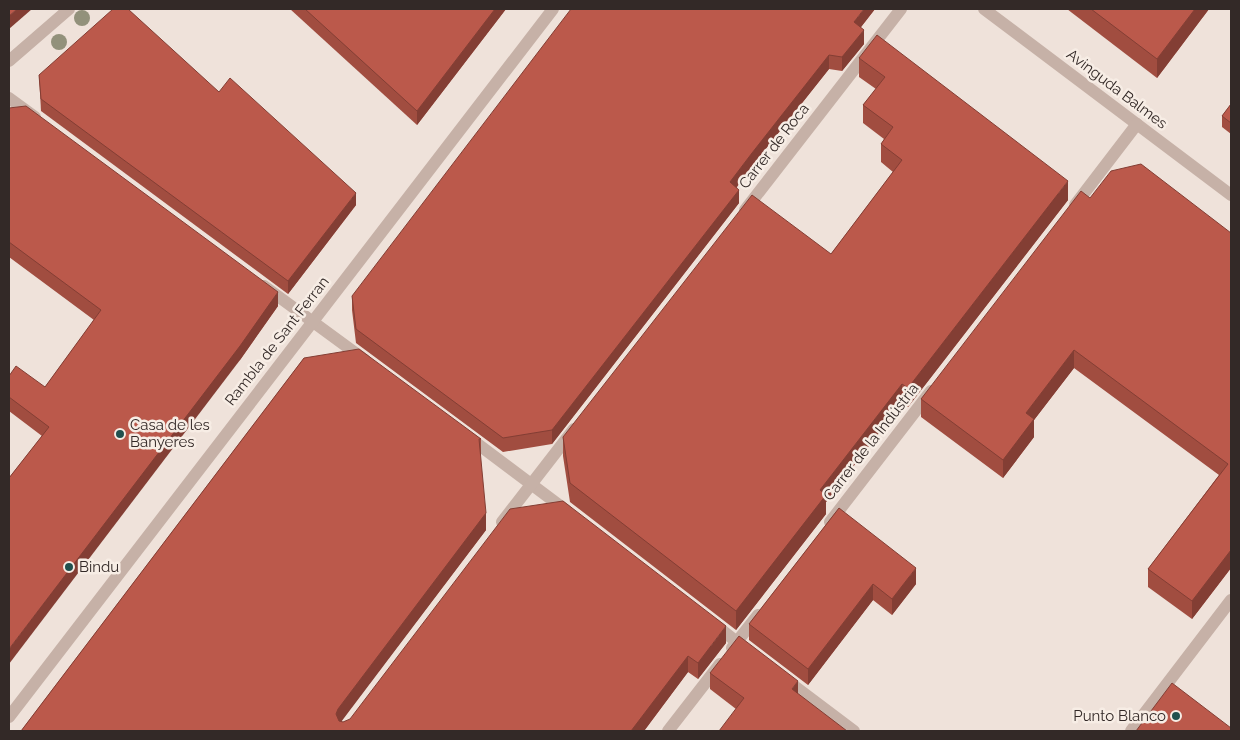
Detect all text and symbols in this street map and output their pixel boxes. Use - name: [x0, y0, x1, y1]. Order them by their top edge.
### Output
- street label: Avinguda Balmes: [1063, 45, 1171, 133]
- street label: Carrer de Roca: [735, 100, 813, 192]
- street label: Rambla de Sant Ferran: [221, 273, 333, 409]
- street label: Carrer de la Indústria: [820, 380, 922, 504]
- place label: Casa de les Banyeres: [130, 416, 210, 451]
- marker: Casa de les Banyeres: [114, 428, 126, 440]
- place label: Bindu: [79, 558, 119, 576]
- marker: Bindu: [63, 561, 75, 573]
- place label: Punto Blanco: [1073, 707, 1166, 725]
- marker: Punto Blanco: [1170, 710, 1182, 722]

